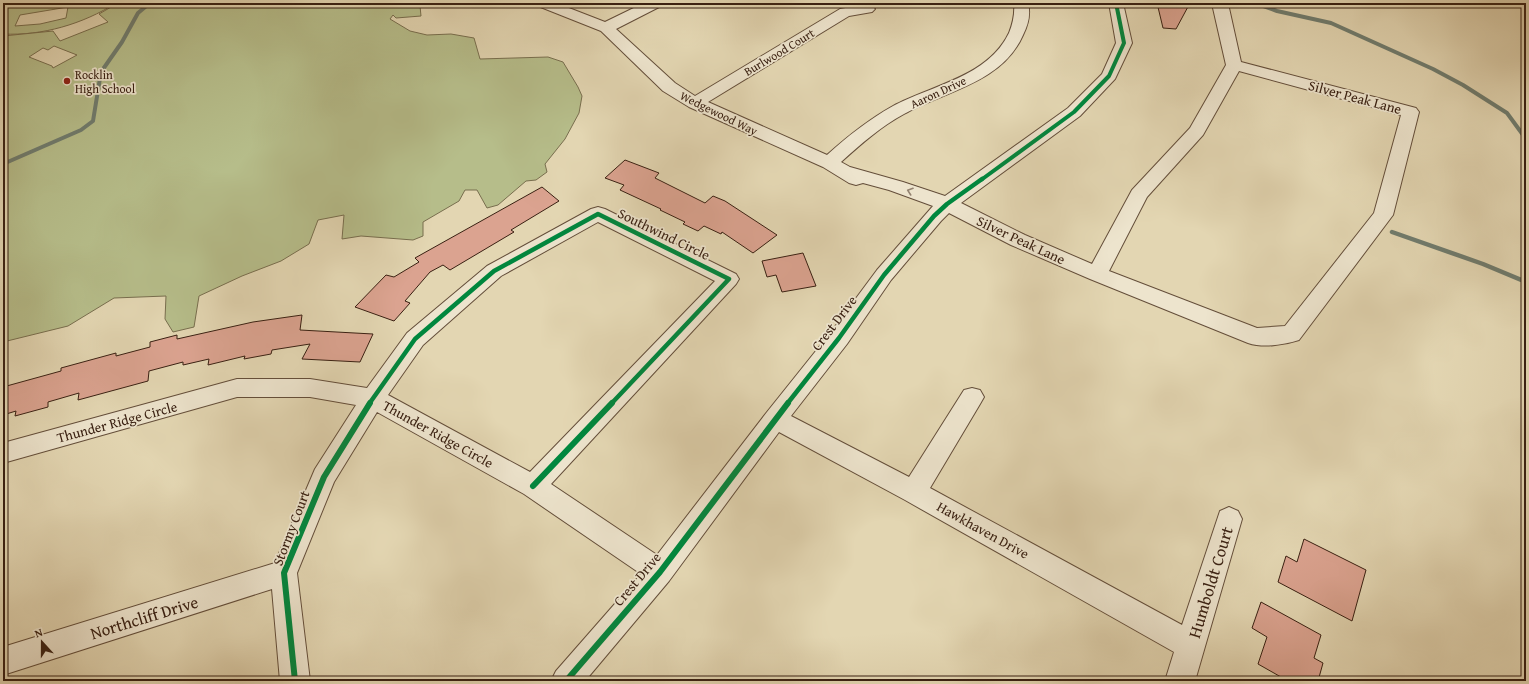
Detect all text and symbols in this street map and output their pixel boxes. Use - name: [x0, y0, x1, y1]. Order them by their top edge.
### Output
- street label: Burlwood Court: [741, 24, 818, 80]
- place label: Rocklin High School: [75, 66, 136, 97]
- street label: Aaron Drive: [907, 71, 969, 112]
- street label: Silver Peak Lane: [1306, 75, 1404, 119]
- marker: Rocklin High School: [62, 76, 72, 86]
- street label: Wedgewood Way: [677, 87, 761, 139]
- one-way arrow: [907, 187, 914, 195]
- street label: Southwind Circle: [615, 203, 714, 265]
- street label: Silver Peak Lane: [973, 211, 1069, 269]
- street label: Crest Drive: [807, 291, 862, 355]
- street label: Thunder Ridge Circle: [379, 395, 497, 473]
- street label: Thunder Ridge Circle: [55, 396, 180, 448]
- street label: Stormy Court: [267, 487, 315, 569]
- street label: Hawkhaven Drive: [933, 496, 1033, 564]
- street label: Humboldt Court: [1181, 523, 1239, 641]
- street label: Crest Drive: [609, 547, 666, 610]
- street label: Northcliff Drive: [87, 589, 201, 645]
- north arrow: [22, 622, 62, 662]
- text: N: [32, 624, 45, 641]

